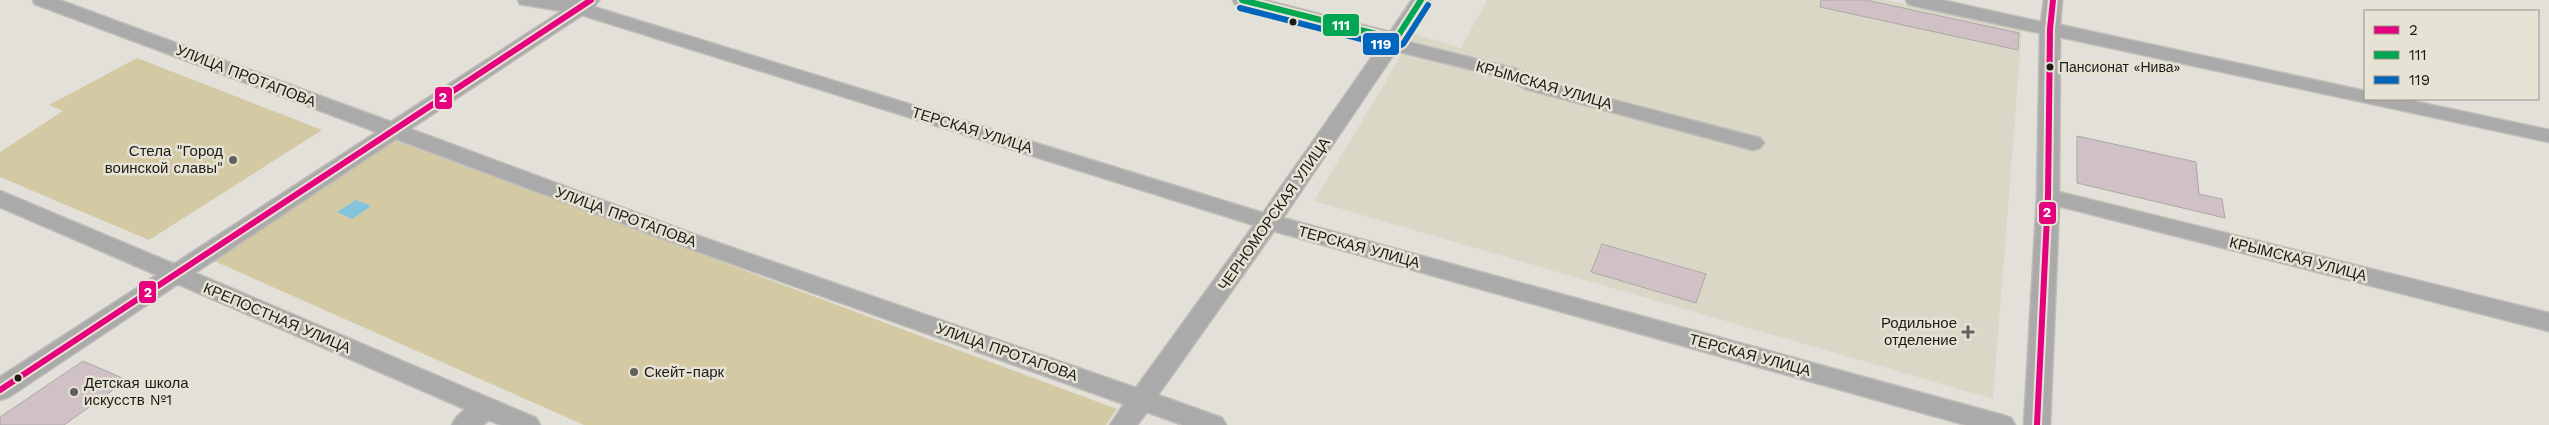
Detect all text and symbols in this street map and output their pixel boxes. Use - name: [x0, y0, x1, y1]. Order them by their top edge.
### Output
- legend: [2364, 10, 2539, 100]
- line badge: 111: [1322, 13, 1360, 37]
- unlabelled marker: [1288, 17, 1298, 27]
- text: 111: [1332, 17, 1350, 33]
- text: 2: [2409, 21, 2418, 39]
- line badge: 119: [1362, 32, 1400, 56]
- text: 119: [1371, 36, 1391, 52]
- street label: УЛИЦА ПРОТАПОВА: [173, 41, 319, 111]
- text: 111: [2409, 46, 2427, 64]
- street label: КРЫМСКАЯ УЛИЦА: [1474, 57, 1614, 113]
- place label: Пансионат «Нива»: [2059, 59, 2180, 75]
- marker: Пансионат «Нива»: [2045, 62, 2055, 72]
- text: 119: [2409, 71, 2430, 89]
- line badge: 2: [434, 86, 453, 110]
- text: 2: [439, 89, 447, 105]
- street label: ТЕРСКАЯ УЛИЦА: [909, 103, 1035, 157]
- street label: ЧЕРНОМОРСКАЯ УЛИЦА: [1214, 134, 1334, 294]
- place label: Стела "Город воинской славы": [105, 142, 223, 177]
- marker: Стела "Город воинской славы": [227, 154, 239, 166]
- street label: УЛИЦА ПРОТАПОВА: [553, 183, 699, 251]
- line badge: 2: [2038, 201, 2057, 225]
- text: 2: [2043, 204, 2051, 220]
- street label: ТЕРСКАЯ УЛИЦА: [1296, 222, 1422, 272]
- street label: КРЫМСКАЯ УЛИЦА: [2228, 233, 2368, 285]
- street label: КРЕПОСТНАЯ УЛИЦА: [201, 279, 353, 357]
- line badge: 2: [138, 280, 157, 304]
- text: 2: [144, 284, 152, 300]
- place label: Родильное отделение: [1881, 314, 1957, 349]
- street label: УЛИЦА ПРОТАПОВА: [934, 319, 1080, 385]
- marker: Родильное отделение: [1961, 325, 1975, 339]
- street label: ТЕРСКАЯ УЛИЦА: [1687, 330, 1813, 380]
- place label: Скейт-парк: [644, 363, 725, 381]
- marker: Скейт-парк: [628, 366, 640, 378]
- unlabelled marker: [13, 373, 23, 383]
- place label: Детская школа искусcтв №1: [84, 374, 189, 409]
- marker: Детская школа искусcтв №1: [68, 386, 80, 398]

